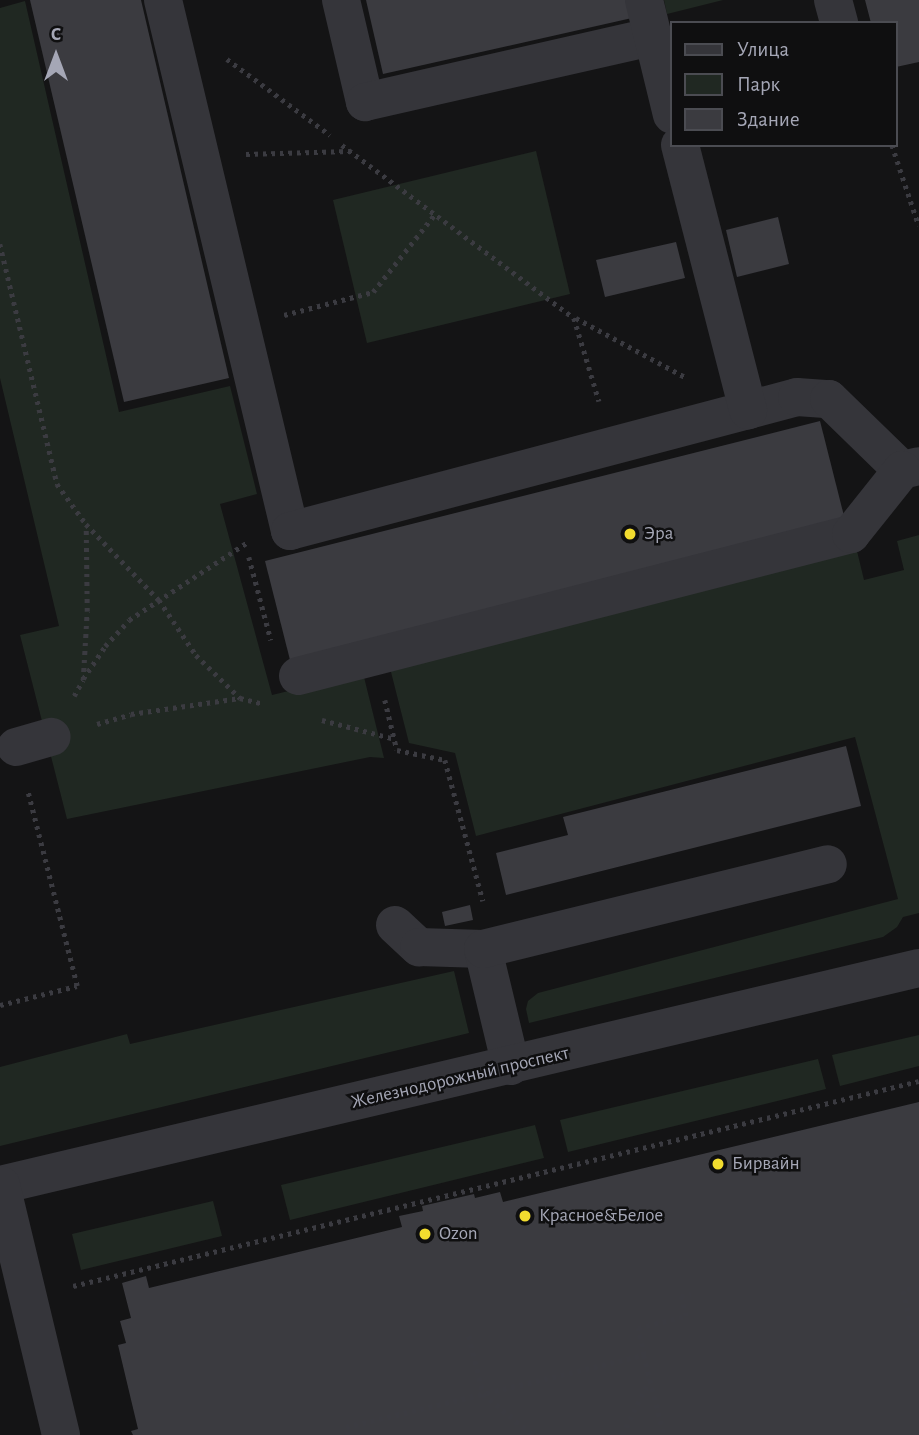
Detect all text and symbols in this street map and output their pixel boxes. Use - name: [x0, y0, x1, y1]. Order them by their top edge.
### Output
- north arrow: [21, 21, 91, 91]
- legend: [670, 21, 898, 147]
- text: С: [51, 25, 61, 44]
- text: Улица: [737, 39, 789, 60]
- text: Парк: [737, 74, 780, 95]
- text: Здание: [737, 109, 800, 130]
- place label: Эра: [644, 523, 673, 545]
- marker: Эра: [622, 526, 638, 542]
- street label: Железнодорожный проспект: [349, 1042, 571, 1114]
- place label: Бирвайн: [732, 1153, 800, 1175]
- marker: Бирвайн: [710, 1156, 726, 1172]
- place label: Красное&Белое: [539, 1205, 663, 1227]
- marker: Красное&Белое: [517, 1208, 533, 1224]
- place label: Ozon: [439, 1223, 478, 1245]
- marker: Ozon: [417, 1226, 433, 1242]

